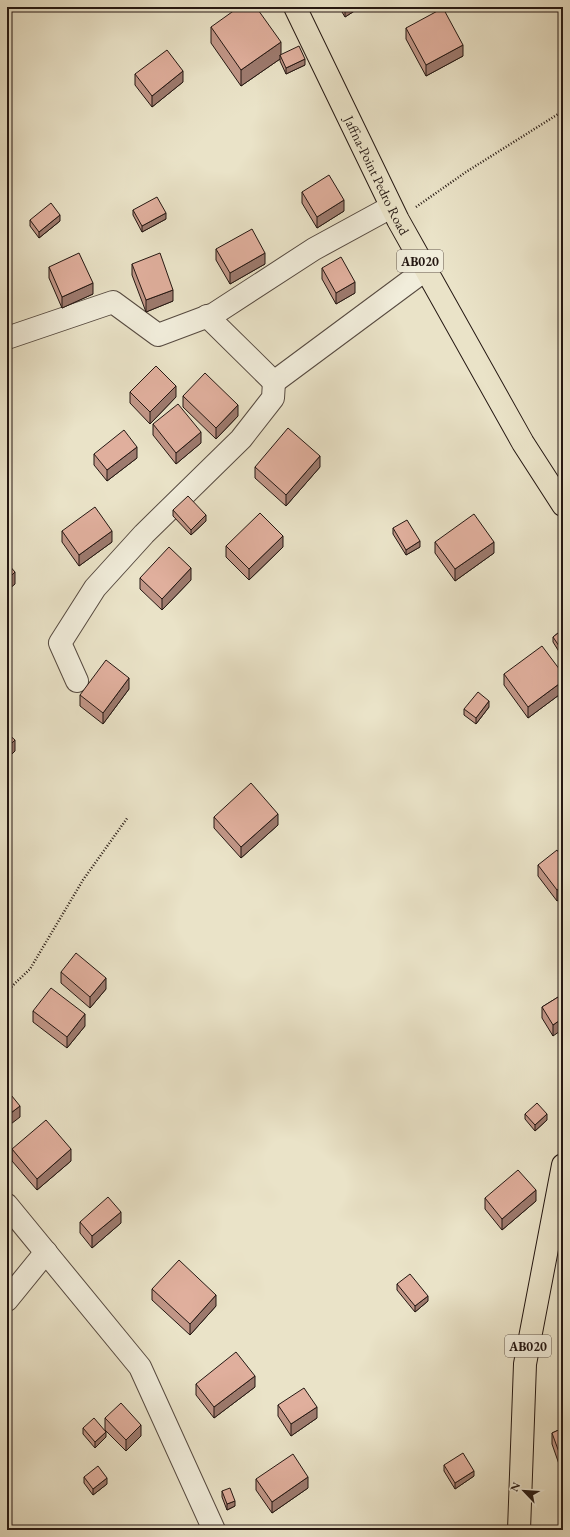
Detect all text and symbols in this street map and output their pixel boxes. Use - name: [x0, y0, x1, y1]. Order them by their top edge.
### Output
- street label: Jaffna-Point Pedro Road: [339, 112, 414, 239]
- road number: AB020: [397, 250, 443, 272]
- road number: AB020: [505, 1335, 551, 1357]
- north arrow: [504, 1471, 544, 1511]
- text: N: [507, 1480, 523, 1494]

